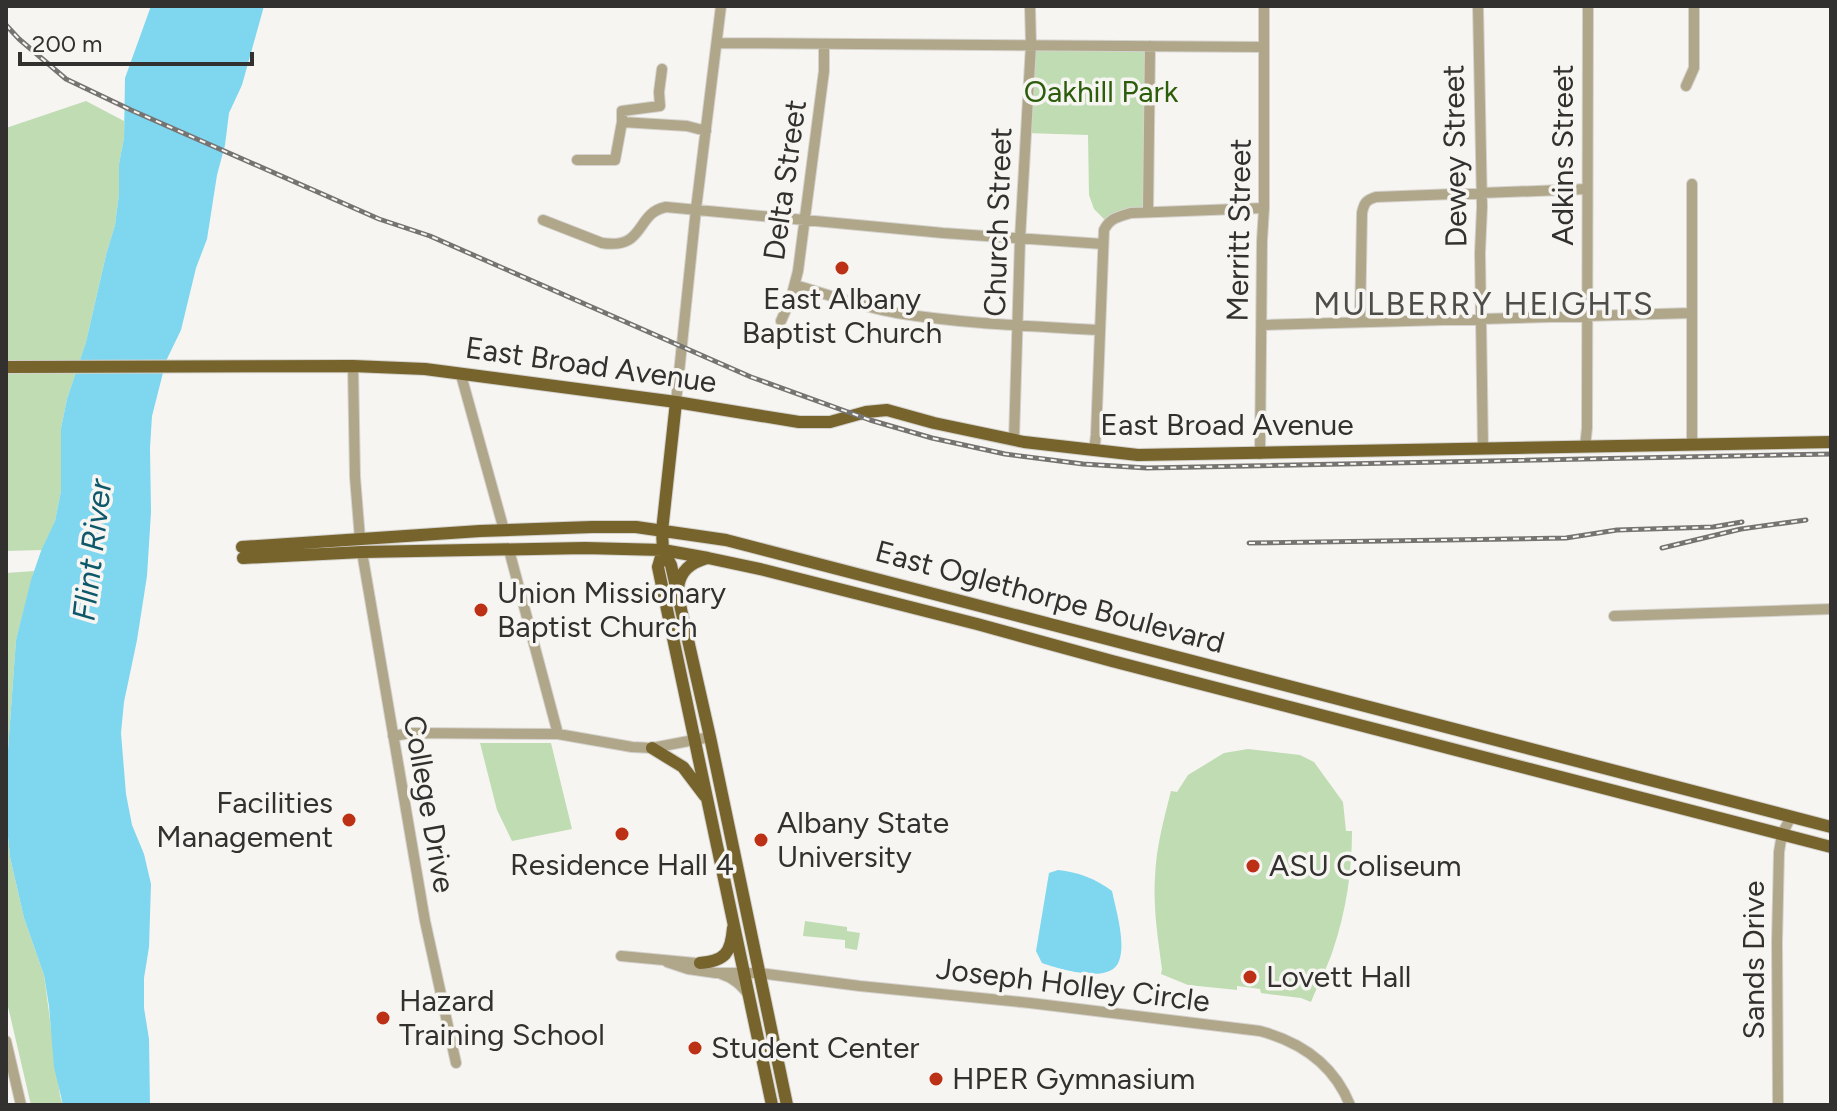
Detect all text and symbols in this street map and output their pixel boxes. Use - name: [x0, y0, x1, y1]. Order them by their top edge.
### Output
- scale bar: [20, 16, 252, 66]
- text: 200 m: [32, 29, 103, 58]
- street label: Dewey Street: [1434, 64, 1475, 248]
- street label: Adkins Street: [1544, 64, 1581, 246]
- park label: Oakhill Park: [1024, 73, 1179, 110]
- street label: Delta Street: [755, 97, 814, 263]
- street label: Church Street: [976, 127, 1019, 317]
- street label: Merritt Street: [1218, 138, 1259, 322]
- marker: East Albany Baptist Church: [833, 259, 851, 277]
- place label: East Albany Baptist Church: [742, 280, 942, 351]
- district label: MULBERRY HEIGHTS: [1313, 285, 1655, 323]
- street label: East Broad Avenue: [463, 329, 719, 400]
- street label: East Broad Avenue: [1100, 406, 1354, 443]
- water label: Flint River: [64, 476, 120, 623]
- street label: East Oglethorpe Boulevard: [871, 532, 1229, 661]
- place label: Union Missionary Baptist Church: [497, 574, 726, 645]
- marker: Union Missionary Baptist Church: [472, 601, 490, 619]
- street label: College Drive: [396, 712, 463, 895]
- place label: Facilities Management: [156, 784, 333, 855]
- place label: Albany State University: [777, 804, 949, 875]
- marker: Facilities Management: [340, 811, 358, 829]
- marker: Residence Hall 4: [613, 825, 631, 843]
- marker: Albany State University: [752, 831, 770, 849]
- place label: Residence Hall 4: [510, 846, 734, 883]
- place label: ASU Coliseum: [1269, 847, 1462, 884]
- marker: ASU Coliseum: [1244, 857, 1262, 875]
- street label: Sands Drive: [1735, 881, 1772, 1039]
- street label: Joseph Holley Circle: [934, 949, 1212, 1020]
- place label: Lovett Hall: [1266, 958, 1411, 995]
- marker: Lovett Hall: [1241, 968, 1259, 986]
- place label: Hazard Training School: [399, 982, 605, 1053]
- marker: Hazard Training School: [374, 1009, 392, 1027]
- place label: Student Center: [711, 1029, 920, 1066]
- marker: Student Center: [686, 1039, 704, 1057]
- place label: HPER Gymnasium: [952, 1060, 1195, 1097]
- marker: HPER Gymnasium: [927, 1070, 945, 1088]

